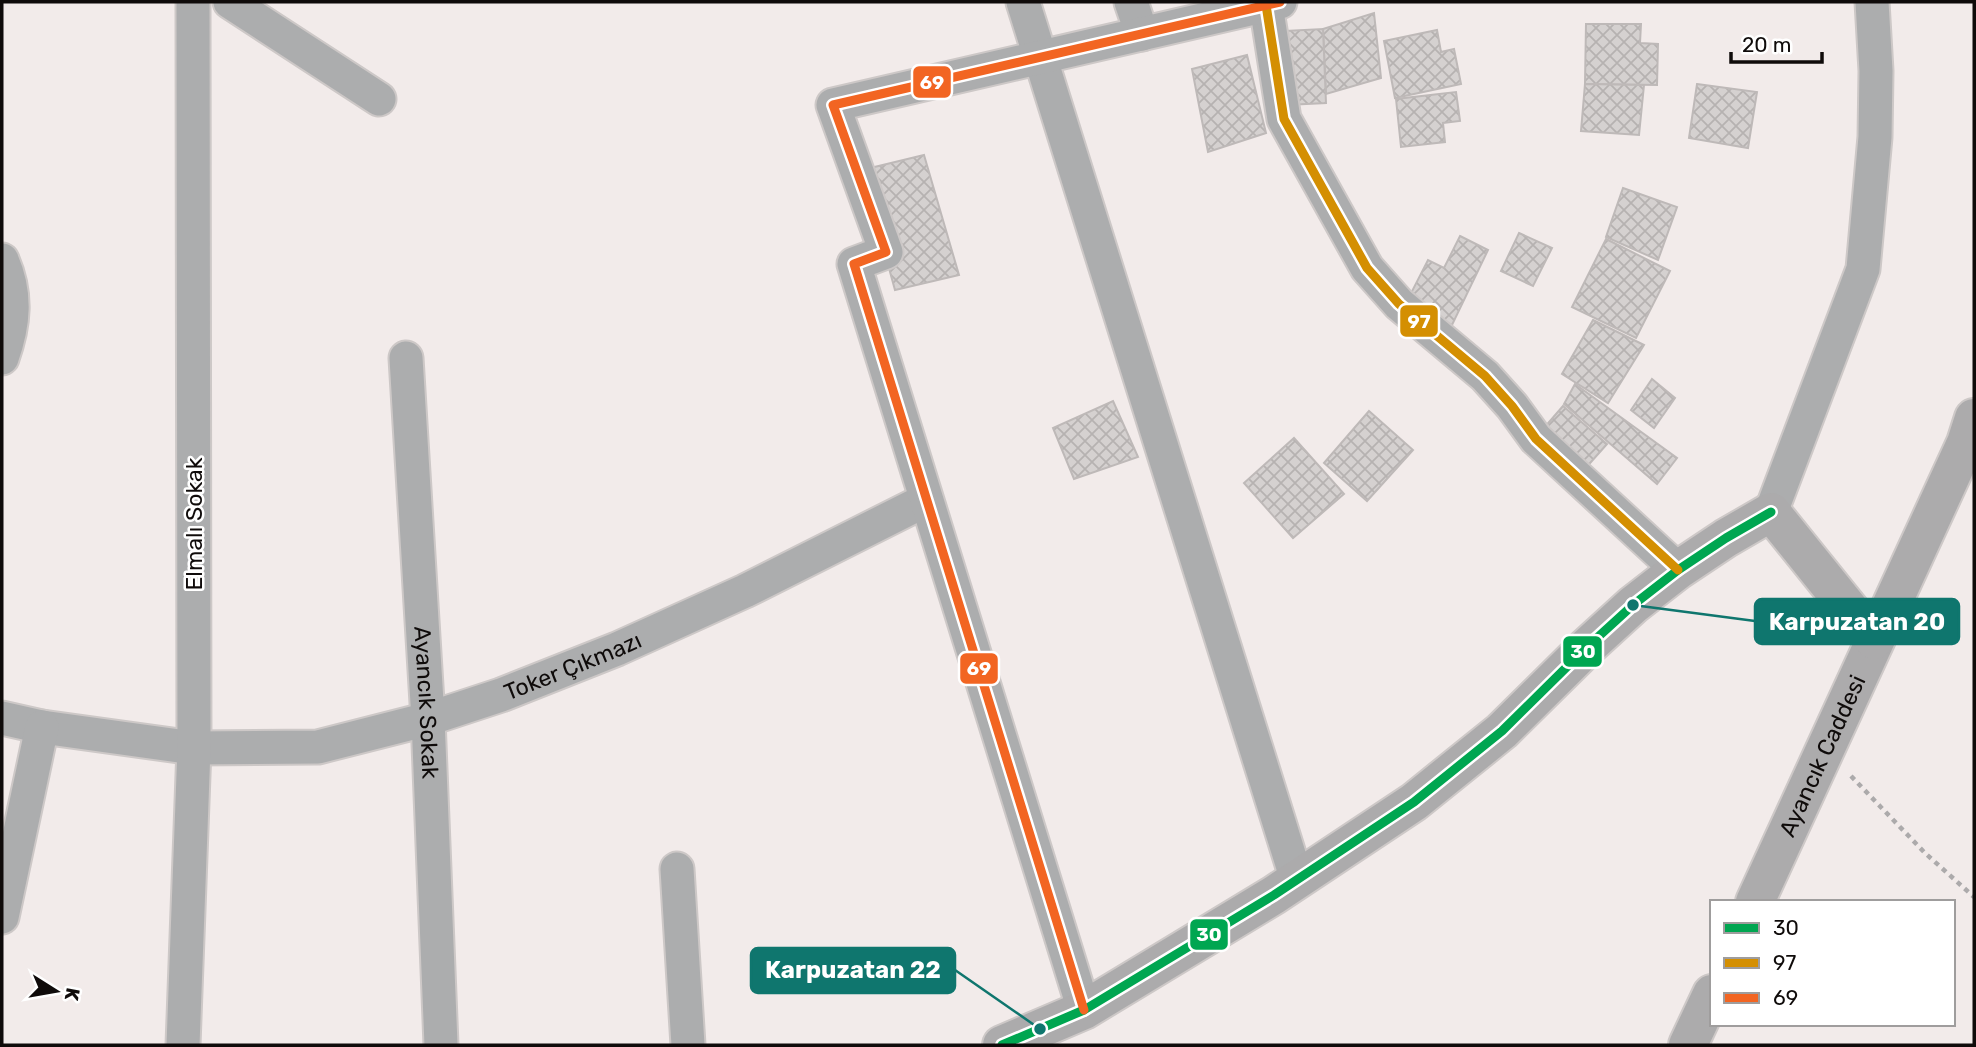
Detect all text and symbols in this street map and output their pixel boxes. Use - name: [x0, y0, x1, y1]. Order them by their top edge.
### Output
- scale bar: [1731, 21, 1822, 65]
- text: 20 m: [1742, 32, 1791, 57]
- line badge: 69: [912, 65, 952, 99]
- text: 69: [920, 71, 944, 94]
- line badge: 97: [1399, 304, 1439, 338]
- text: 97: [1407, 310, 1431, 333]
- street label: Elmalı Sokak: [180, 457, 208, 591]
- callout: Karpuzatan 20: [1755, 599, 1959, 644]
- text: Karpuzatan 20: [1769, 608, 1945, 636]
- street label: Ayancık Sokak: [408, 625, 444, 779]
- street label: Toker Çıkmazı: [500, 626, 646, 706]
- line badge: 30: [1562, 635, 1603, 668]
- text: 30: [1570, 640, 1596, 663]
- line badge: 69: [959, 652, 999, 685]
- text: 69: [967, 657, 991, 680]
- street label: Ayancık Caddesi: [1773, 670, 1871, 841]
- legend: [1710, 900, 1955, 1026]
- text: 30: [1773, 915, 1799, 940]
- line badge: 30: [1189, 918, 1229, 951]
- text: 30: [1196, 923, 1222, 946]
- callout: Karpuzatan 22: [751, 948, 955, 993]
- text: 97: [1773, 950, 1796, 975]
- north arrow: [21, 956, 91, 1026]
- text: Karpuzatan 22: [765, 956, 941, 984]
- text: 69: [1773, 985, 1798, 1010]
- text: K: [60, 986, 85, 1003]

